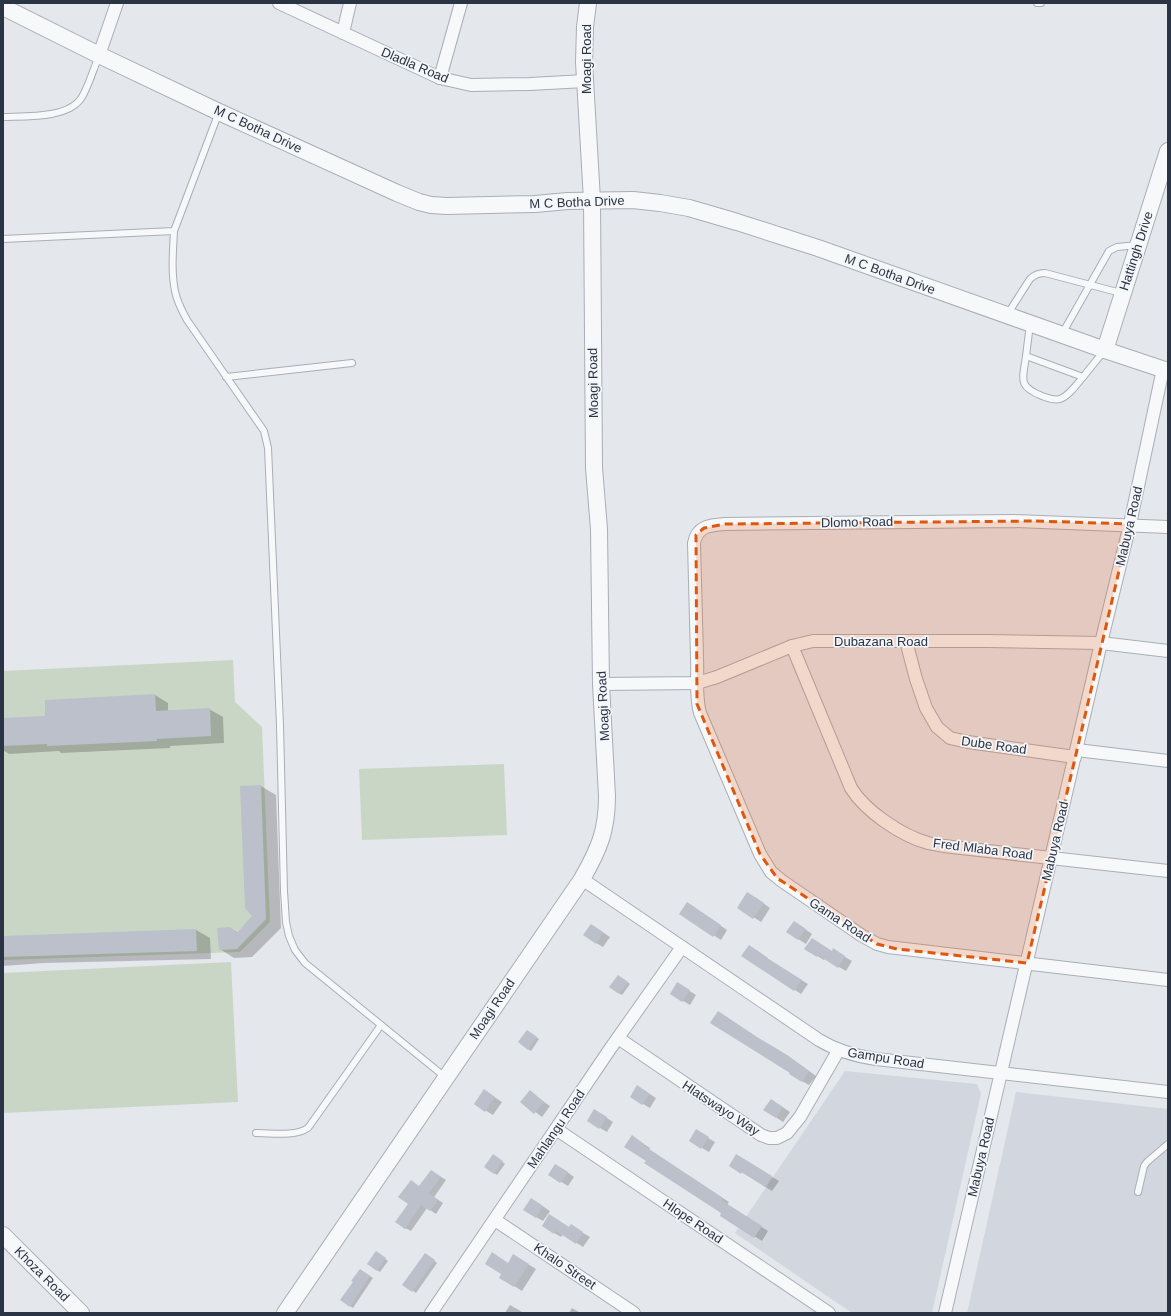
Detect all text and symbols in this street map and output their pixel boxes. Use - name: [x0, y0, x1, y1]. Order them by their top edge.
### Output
- street label: Moagi Road: [579, 24, 594, 94]
- street label: Dladla Road: [379, 44, 451, 86]
- street label: M C Botha Drive: [212, 102, 304, 156]
- street label: M C Botha Drive: [529, 193, 625, 211]
- street label: Hattingh Drive: [1116, 210, 1156, 292]
- street label: M C Botha Drive: [843, 251, 937, 297]
- street label: Moagi Road: [585, 348, 601, 418]
- street label: Mabuya Road: [1113, 485, 1145, 567]
- street label: Dlomo Road: [821, 514, 893, 530]
- street label: Dubazana Road: [834, 634, 928, 649]
- street label: Moagi Road: [594, 671, 612, 741]
- street label: Dube Road: [960, 733, 1028, 757]
- street label: Mabuya Road: [1039, 800, 1071, 882]
- street label: Fred Mlaba Road: [932, 835, 1034, 863]
- street label: Gama Road: [807, 895, 873, 945]
- street label: Moagi Road: [466, 976, 518, 1042]
- street label: Gampu Road: [847, 1045, 925, 1071]
- street label: Hlatswayo Way: [680, 1077, 763, 1139]
- street label: Mahlangu Road: [524, 1087, 588, 1171]
- street label: Mabuya Road: [965, 1116, 997, 1198]
- street label: Hlope Road: [660, 1196, 726, 1246]
- street label: Khalo Street: [531, 1240, 599, 1292]
- street label: Khoza Road: [11, 1243, 73, 1305]

